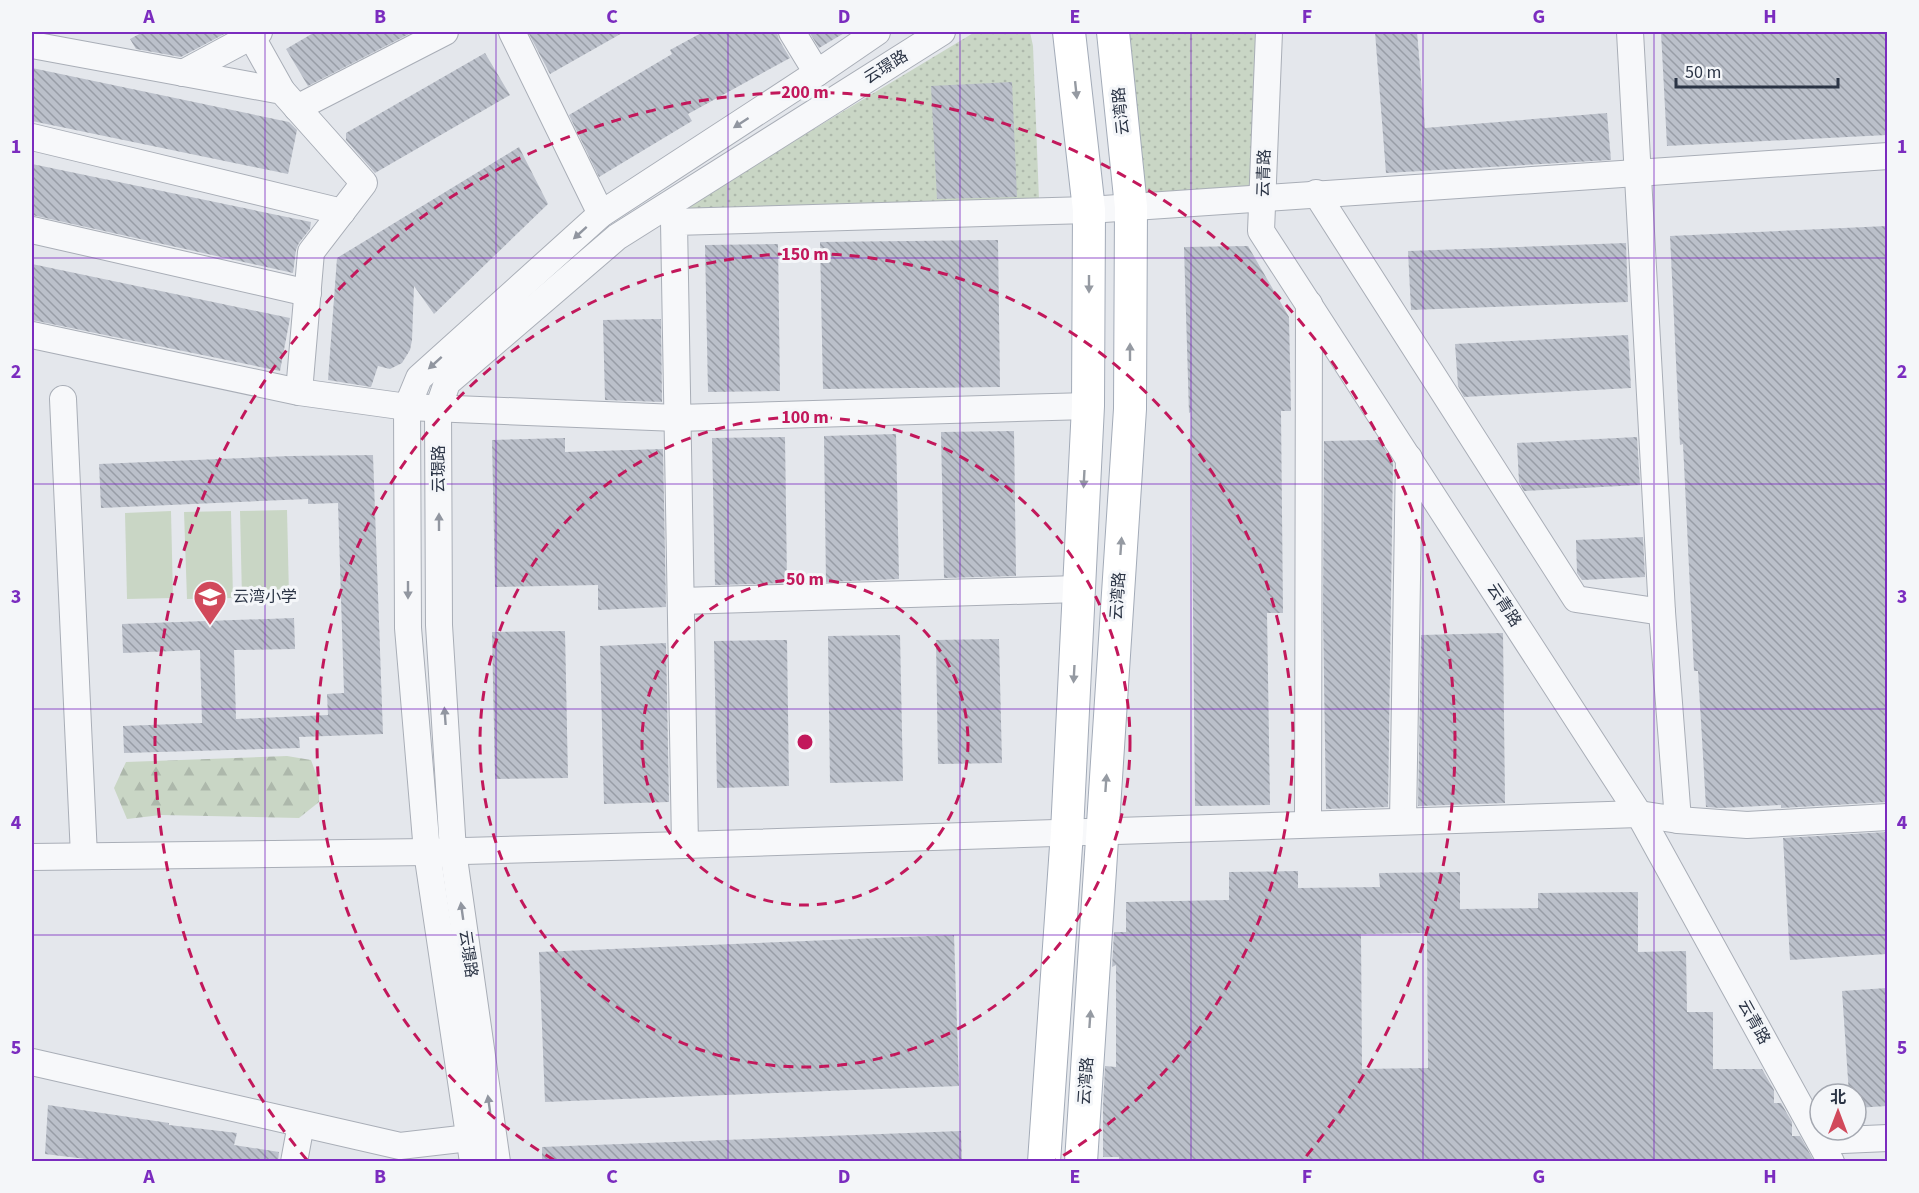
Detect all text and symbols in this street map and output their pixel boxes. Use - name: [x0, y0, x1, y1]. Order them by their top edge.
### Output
- text: A: [142, 3, 155, 31]
- text: B: [374, 3, 386, 31]
- text: C: [606, 3, 618, 31]
- text: D: [838, 3, 850, 31]
- text: E: [1070, 3, 1080, 31]
- text: F: [1302, 3, 1312, 31]
- text: G: [1533, 3, 1545, 31]
- text: H: [1763, 3, 1777, 31]
- street label: 云璟路: [860, 45, 912, 89]
- scale bar: [1676, 51, 1838, 89]
- text: 50 m: [1685, 60, 1721, 85]
- text: 200 m: [781, 80, 829, 105]
- one-way arrow: [1071, 80, 1081, 99]
- street label: 云湾路: [1108, 86, 1134, 136]
- one-way arrow: [733, 117, 749, 128]
- text: 1: [11, 133, 21, 161]
- text: 1: [1897, 133, 1907, 161]
- street label: 云青路: [1252, 149, 1276, 197]
- one-way arrow: [573, 226, 588, 240]
- text: 150 m: [781, 242, 829, 267]
- one-way arrow: [1084, 274, 1094, 293]
- one-way arrow: [1125, 342, 1135, 361]
- one-way arrow: [428, 356, 443, 369]
- text: 2: [11, 358, 21, 386]
- text: 2: [1897, 358, 1907, 386]
- text: 100 m: [781, 405, 829, 430]
- street label: 云璟路: [428, 445, 450, 493]
- one-way arrow: [1080, 469, 1089, 488]
- one-way arrow: [434, 512, 444, 531]
- one-way arrow: [1116, 537, 1126, 556]
- text: 50 m: [786, 567, 824, 592]
- street label: 云湾路: [1105, 571, 1131, 621]
- school or university icon: 云湾小学: [192, 579, 228, 626]
- street label: 云青路: [1482, 579, 1526, 631]
- one-way arrow: [403, 581, 413, 600]
- text: 3: [11, 583, 21, 611]
- text: 3: [1897, 583, 1907, 611]
- place label: 云湾小学: [233, 586, 297, 608]
- one-way arrow: [1070, 664, 1079, 683]
- one-way arrow: [440, 707, 449, 726]
- centre of rings: [795, 732, 815, 752]
- one-way arrow: [1101, 773, 1111, 792]
- text: 4: [11, 809, 22, 837]
- text: 4: [1897, 809, 1908, 837]
- one-way arrow: [457, 901, 466, 920]
- street label: 云璟路: [454, 929, 482, 979]
- street label: 云青路: [1733, 996, 1775, 1048]
- one-way arrow: [1086, 1010, 1095, 1029]
- text: 5: [11, 1034, 21, 1062]
- text: 5: [1897, 1034, 1907, 1062]
- street label: 云湾路: [1073, 1056, 1099, 1106]
- north arrow: [1808, 1082, 1868, 1142]
- text: 北: [1830, 1087, 1846, 1109]
- one-way arrow: [485, 1094, 494, 1113]
- text: A: [142, 1163, 155, 1191]
- text: B: [374, 1163, 386, 1191]
- text: C: [606, 1163, 618, 1191]
- text: D: [838, 1163, 850, 1191]
- text: E: [1070, 1163, 1080, 1191]
- text: F: [1302, 1163, 1312, 1191]
- text: G: [1533, 1163, 1545, 1191]
- text: H: [1763, 1163, 1777, 1191]

